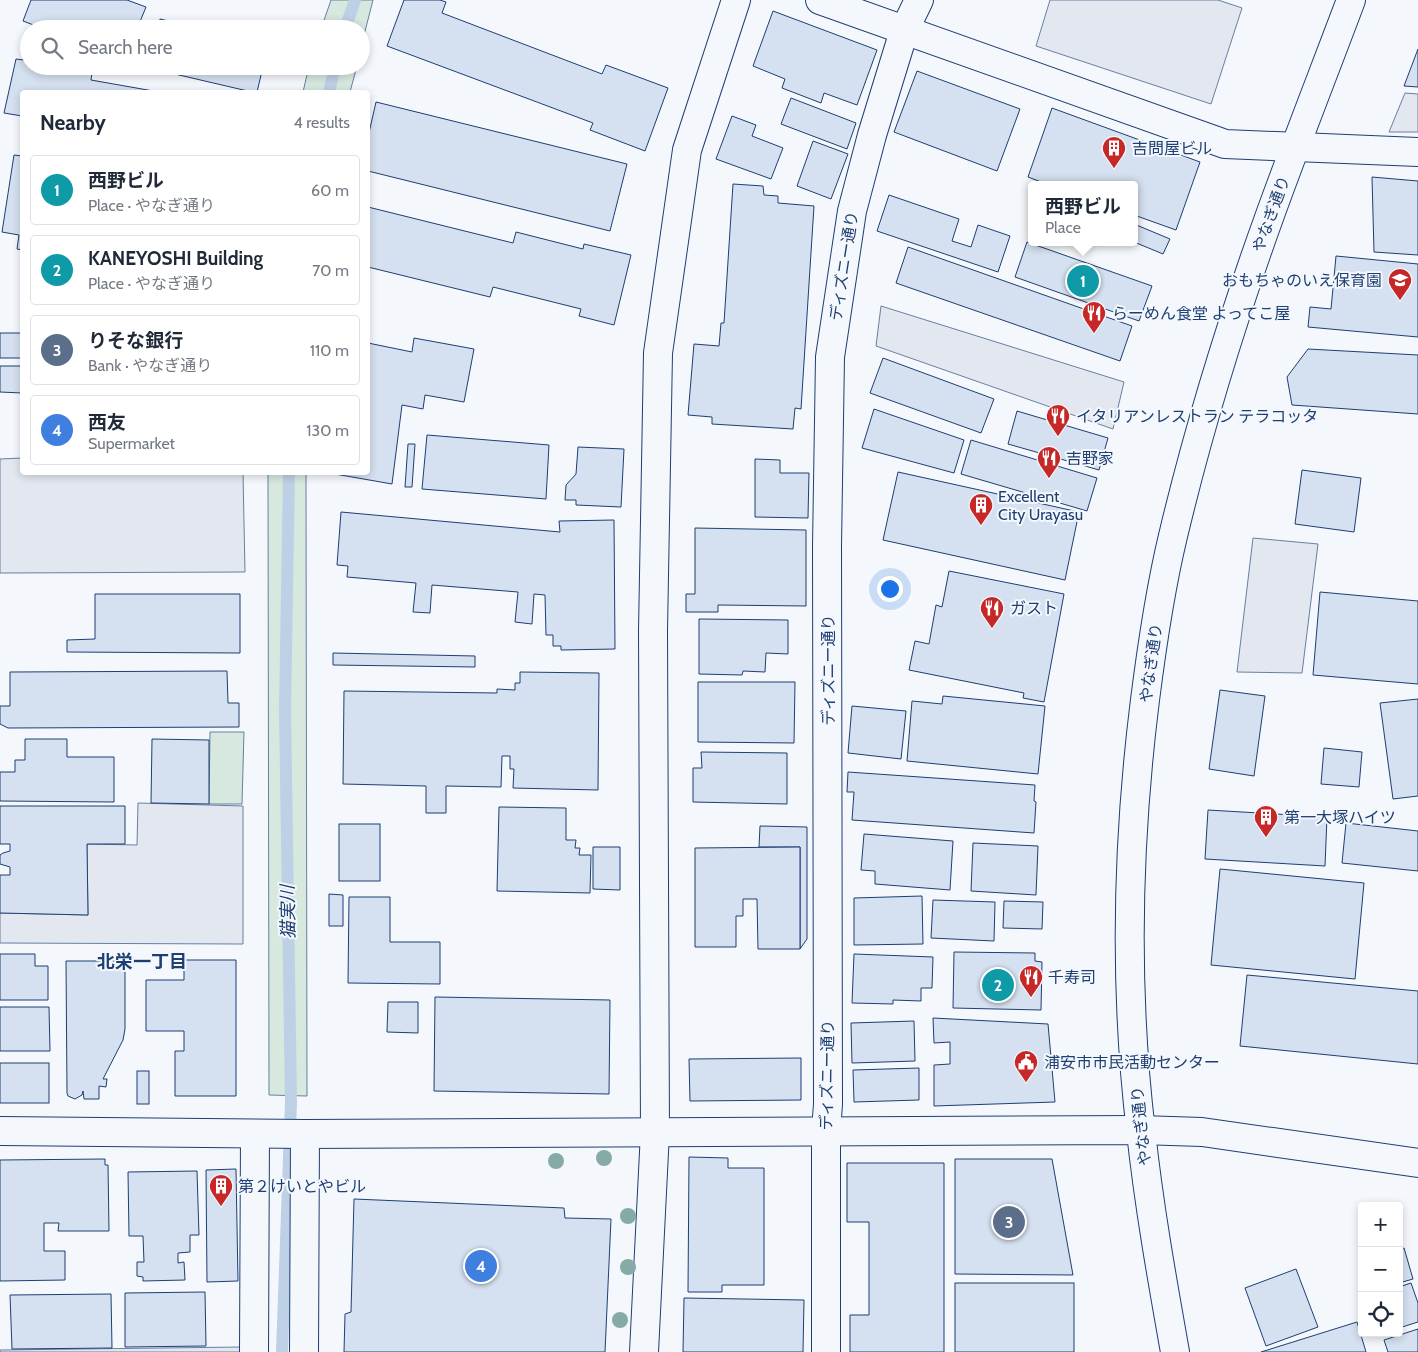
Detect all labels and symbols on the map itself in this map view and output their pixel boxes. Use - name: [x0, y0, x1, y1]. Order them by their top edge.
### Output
- building icon: 吉問屋ビル: [1101, 135, 1127, 169]
- place label: 吉問屋ビル: [1132, 139, 1212, 158]
- street label: やなぎ通り: [1248, 173, 1294, 255]
- street label: ディズニー通り: [826, 210, 862, 322]
- pin: 1: [1067, 262, 1099, 300]
- school or university icon: おもちゃのいえ保育園: [1387, 267, 1413, 301]
- place label: おもちゃのいえ保育園: [1222, 271, 1382, 290]
- restaurant icon: らーめん食堂 よってこ屋: [1081, 300, 1107, 334]
- place label: らーめん食堂 よってこ屋: [1112, 304, 1290, 323]
- restaurant icon: イタリアンレストラン テラコッタ: [1045, 403, 1071, 437]
- place label: イタリアンレストラン テラコッタ: [1076, 407, 1318, 426]
- restaurant icon: 吉野家: [1036, 445, 1062, 479]
- place label: 吉野家: [1066, 449, 1114, 468]
- place label: Excellent City Urayasu: [998, 487, 1083, 524]
- building icon: Excellent City Urayasu: [968, 492, 994, 526]
- your location: [877, 576, 903, 602]
- restaurant icon: ガスト: [979, 595, 1005, 629]
- place label: ガスト: [1010, 599, 1058, 618]
- street label: ディズニー通り: [819, 615, 838, 725]
- street label: やなぎ通り: [1136, 622, 1166, 704]
- building icon: 第一大塚ハイツ: [1253, 804, 1279, 838]
- place label: 第一大塚ハイツ: [1284, 808, 1396, 827]
- water label: 猫実川: [276, 883, 299, 939]
- district label: 北栄一丁目: [97, 951, 187, 973]
- restaurant icon: 千寿司: [1018, 964, 1044, 998]
- pin: 2: [982, 966, 1014, 1004]
- place label: 千寿司: [1048, 968, 1096, 987]
- street label: ディズニー通り: [817, 1019, 837, 1131]
- public building icon: 浦安市市民活動センター: [1013, 1049, 1039, 1083]
- place label: 浦安市市民活動センター: [1044, 1053, 1220, 1072]
- street label: やなぎ通り: [1127, 1085, 1155, 1167]
- building icon: 第２けいとやビル: [208, 1173, 234, 1207]
- place label: 第２けいとやビル: [238, 1177, 366, 1196]
- pin: 3: [993, 1203, 1025, 1241]
- pin: 4: [465, 1247, 497, 1285]

